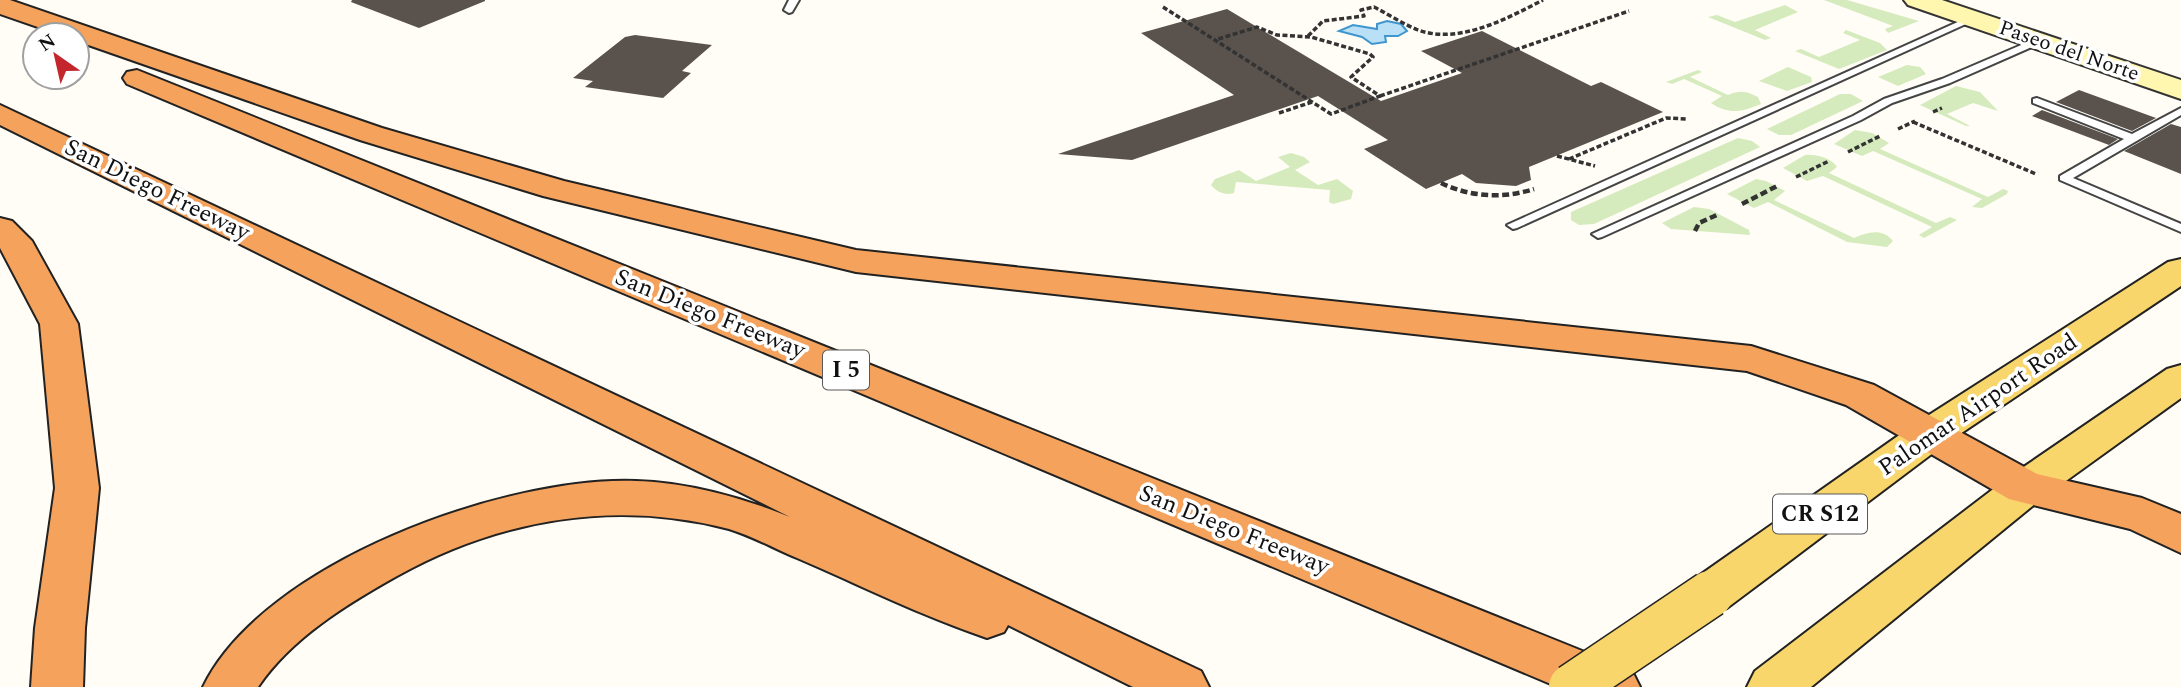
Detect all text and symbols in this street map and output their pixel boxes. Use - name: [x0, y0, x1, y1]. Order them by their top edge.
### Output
- street label: Paseo del Norte: [1995, 12, 2143, 90]
- north arrow: [21, 21, 91, 91]
- text: N: [33, 27, 62, 60]
- street label: San Diego Freeway: [58, 129, 257, 251]
- street label: San Diego Freeway: [609, 259, 812, 369]
- street label: Palomar Airport Road: [1871, 325, 2085, 485]
- road number: I 5: [823, 350, 869, 390]
- street label: San Diego Freeway: [1133, 475, 1336, 585]
- road number: CR S12: [1773, 494, 1867, 534]

